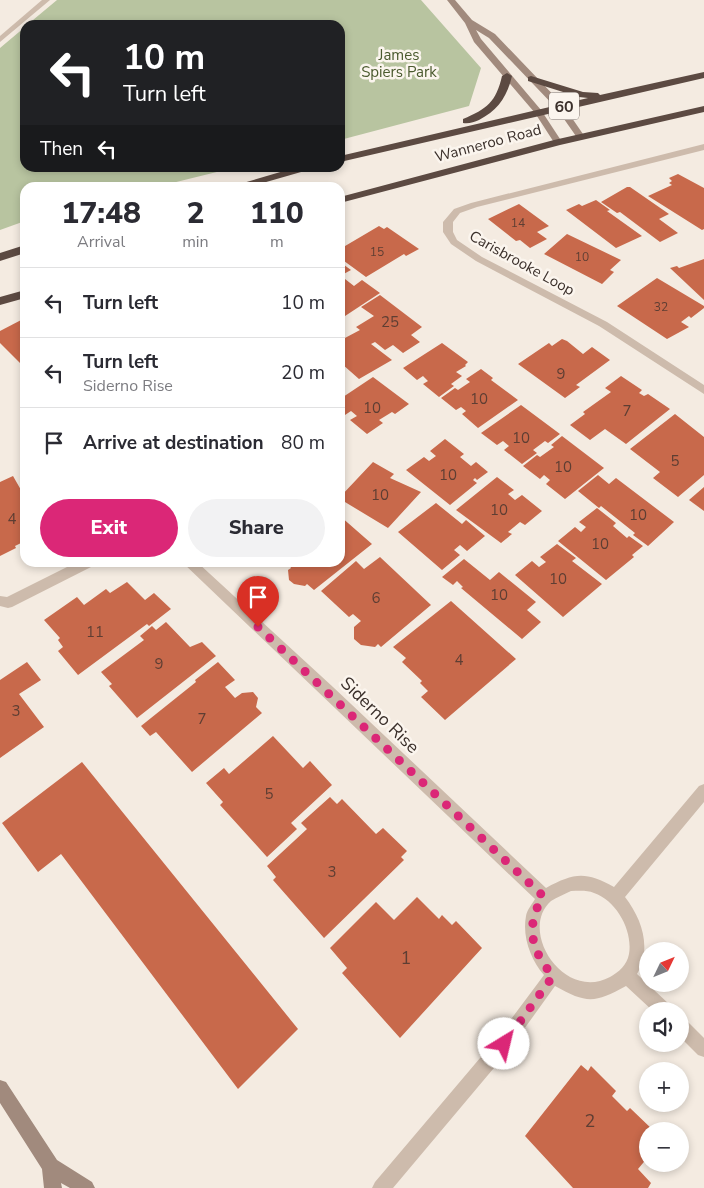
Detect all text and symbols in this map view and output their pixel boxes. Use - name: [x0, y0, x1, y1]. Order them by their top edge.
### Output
- text: 10 m: [123, 34, 205, 81]
- icon: left: [40, 40, 105, 105]
- park label: James Spiers Park: [361, 45, 437, 82]
- text: Turn left: [123, 79, 206, 109]
- road number: 60: [549, 92, 579, 120]
- street label: Wanneroo Road: [433, 119, 543, 167]
- icon: left: [93, 135, 121, 163]
- text: Then: [40, 136, 83, 162]
- text: 17:48: [61, 193, 141, 234]
- text: 2: [186, 193, 204, 234]
- text: 110: [250, 193, 304, 234]
- house number: 14: [511, 215, 525, 231]
- street label: Carisbrooke Loop: [466, 226, 578, 300]
- text: Arrival: [77, 231, 125, 253]
- text: min: [182, 231, 209, 253]
- text: m: [270, 231, 284, 253]
- house number: 15: [370, 244, 384, 260]
- house number: 10: [575, 249, 589, 265]
- icon: left: [40, 289, 68, 317]
- text: Turn left: [83, 290, 158, 316]
- text: 10 m: [281, 290, 325, 316]
- house number: 32: [654, 299, 668, 315]
- house number: 25: [381, 312, 399, 332]
- text: Turn left: [83, 349, 158, 375]
- icon: left: [40, 359, 68, 387]
- text: 20 m: [281, 360, 325, 386]
- house number: 9: [556, 364, 566, 384]
- text: Siderno Rise: [83, 375, 173, 397]
- house number: 10: [470, 389, 488, 409]
- house number: 10: [363, 398, 381, 418]
- house number: 7: [622, 401, 632, 421]
- house number: 10: [512, 428, 530, 448]
- icon: arrive: [40, 429, 68, 457]
- text: Arrive at destination: [83, 430, 264, 456]
- text: 80 m: [281, 430, 325, 456]
- house number: 5: [670, 451, 680, 471]
- house number: 10: [554, 457, 572, 477]
- house number: 10: [439, 465, 457, 485]
- house number: 10: [371, 485, 389, 505]
- button: Exit: [40, 499, 178, 557]
- button: Share: [188, 499, 325, 557]
- house number: 10: [490, 500, 508, 520]
- house number: 10: [629, 505, 647, 525]
- house number: 4: [7, 509, 17, 529]
- house number: 10: [591, 534, 609, 554]
- house number: 10: [549, 569, 567, 589]
- pin: [237, 576, 279, 627]
- icon: arrive: [244, 583, 272, 611]
- house number: 10: [490, 585, 508, 605]
- house number: 6: [371, 588, 381, 608]
- house number: 11: [86, 622, 104, 642]
- house number: 4: [454, 650, 464, 670]
- house number: 9: [154, 654, 164, 674]
- street label: Siderno Rise: [335, 671, 425, 759]
- house number: 3: [11, 701, 21, 721]
- house number: 7: [197, 709, 207, 729]
- house number: 5: [264, 784, 274, 804]
- house number: 3: [327, 862, 337, 882]
- north arrow: [639, 942, 689, 992]
- map controls: [639, 942, 689, 1172]
- house number: 1: [401, 946, 411, 970]
- button: sound: [639, 1002, 689, 1052]
- position arrow: [477, 1017, 529, 1069]
- button: +: [639, 1062, 689, 1112]
- house number: 2: [585, 1109, 595, 1133]
- button: −: [639, 1122, 689, 1172]

